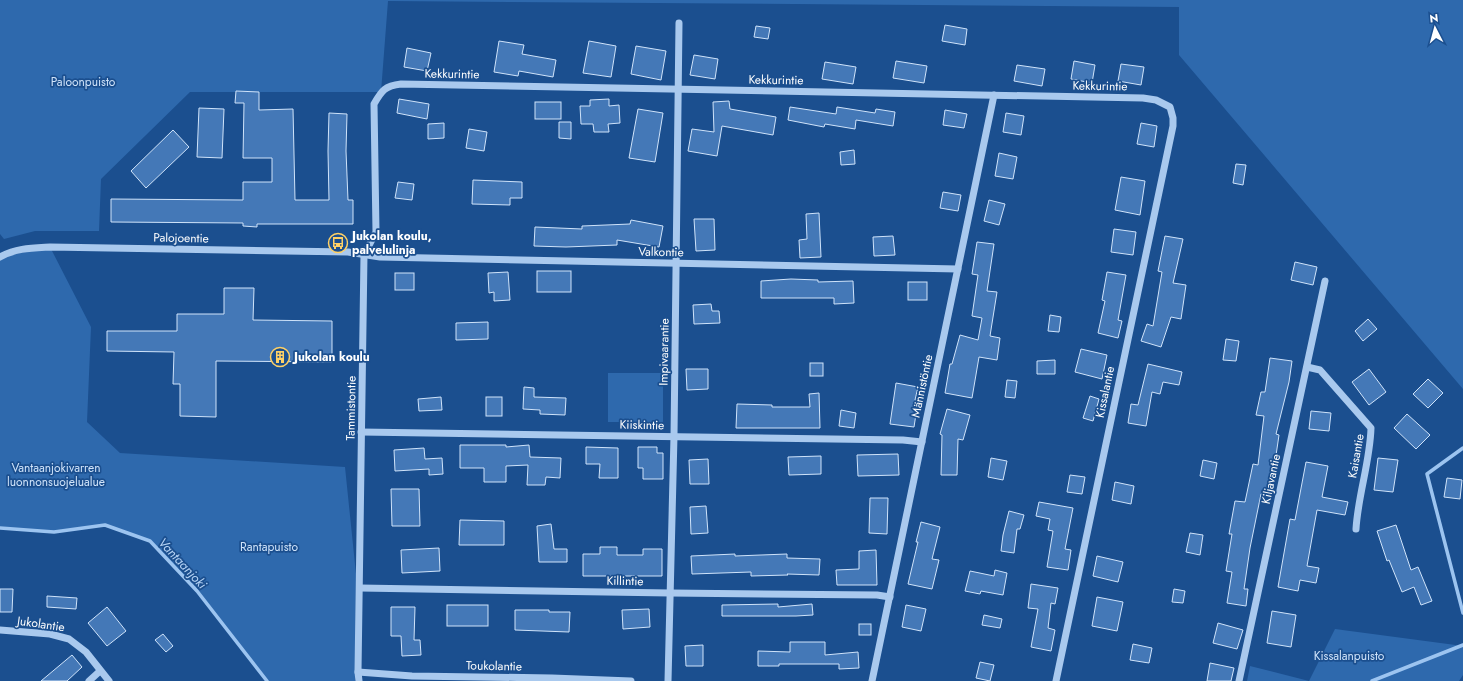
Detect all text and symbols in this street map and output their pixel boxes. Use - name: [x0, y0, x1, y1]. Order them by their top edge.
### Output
- north arrow: [1415, 8, 1455, 48]
- text: N: [1429, 10, 1439, 26]
- street label: Kekkurintie: [424, 65, 480, 83]
- street label: Kekkurintie: [748, 71, 804, 89]
- park label: Paloonpuisto: [51, 73, 116, 91]
- street label: Kekkurintie: [1072, 77, 1128, 95]
- place label: Jukolan koulu, palvelulinja: [350, 227, 432, 259]
- street label: Palojoentie: [153, 229, 209, 247]
- bus stop icon: Jukolan koulu, palvelulinja: [327, 232, 349, 254]
- street label: Valkontie: [638, 243, 684, 261]
- street label: Impivaarantie: [654, 318, 674, 386]
- building icon: Jukolan koulu: [269, 346, 291, 368]
- place label: Jukolan koulu: [292, 348, 370, 366]
- street label: Männistöntie: [907, 353, 937, 419]
- street label: Kissalantie: [1091, 365, 1119, 419]
- street label: Tammistontie: [341, 375, 361, 441]
- street label: Kiiskintie: [619, 416, 665, 434]
- street label: Kaisantie: [1343, 432, 1369, 480]
- street label: Kiljavantie: [1257, 452, 1285, 506]
- park label: Vantaanjokivarren luonnonsuojelualue: [7, 459, 105, 491]
- water label: Vantaanjoki: [154, 534, 212, 594]
- park label: Rantapuisto: [240, 538, 298, 556]
- street label: Killintie: [606, 572, 644, 590]
- street label: Jukolantie: [14, 611, 66, 636]
- park label: Kissalanpuisto: [1314, 647, 1385, 665]
- street label: Toukolantie: [466, 657, 522, 675]

